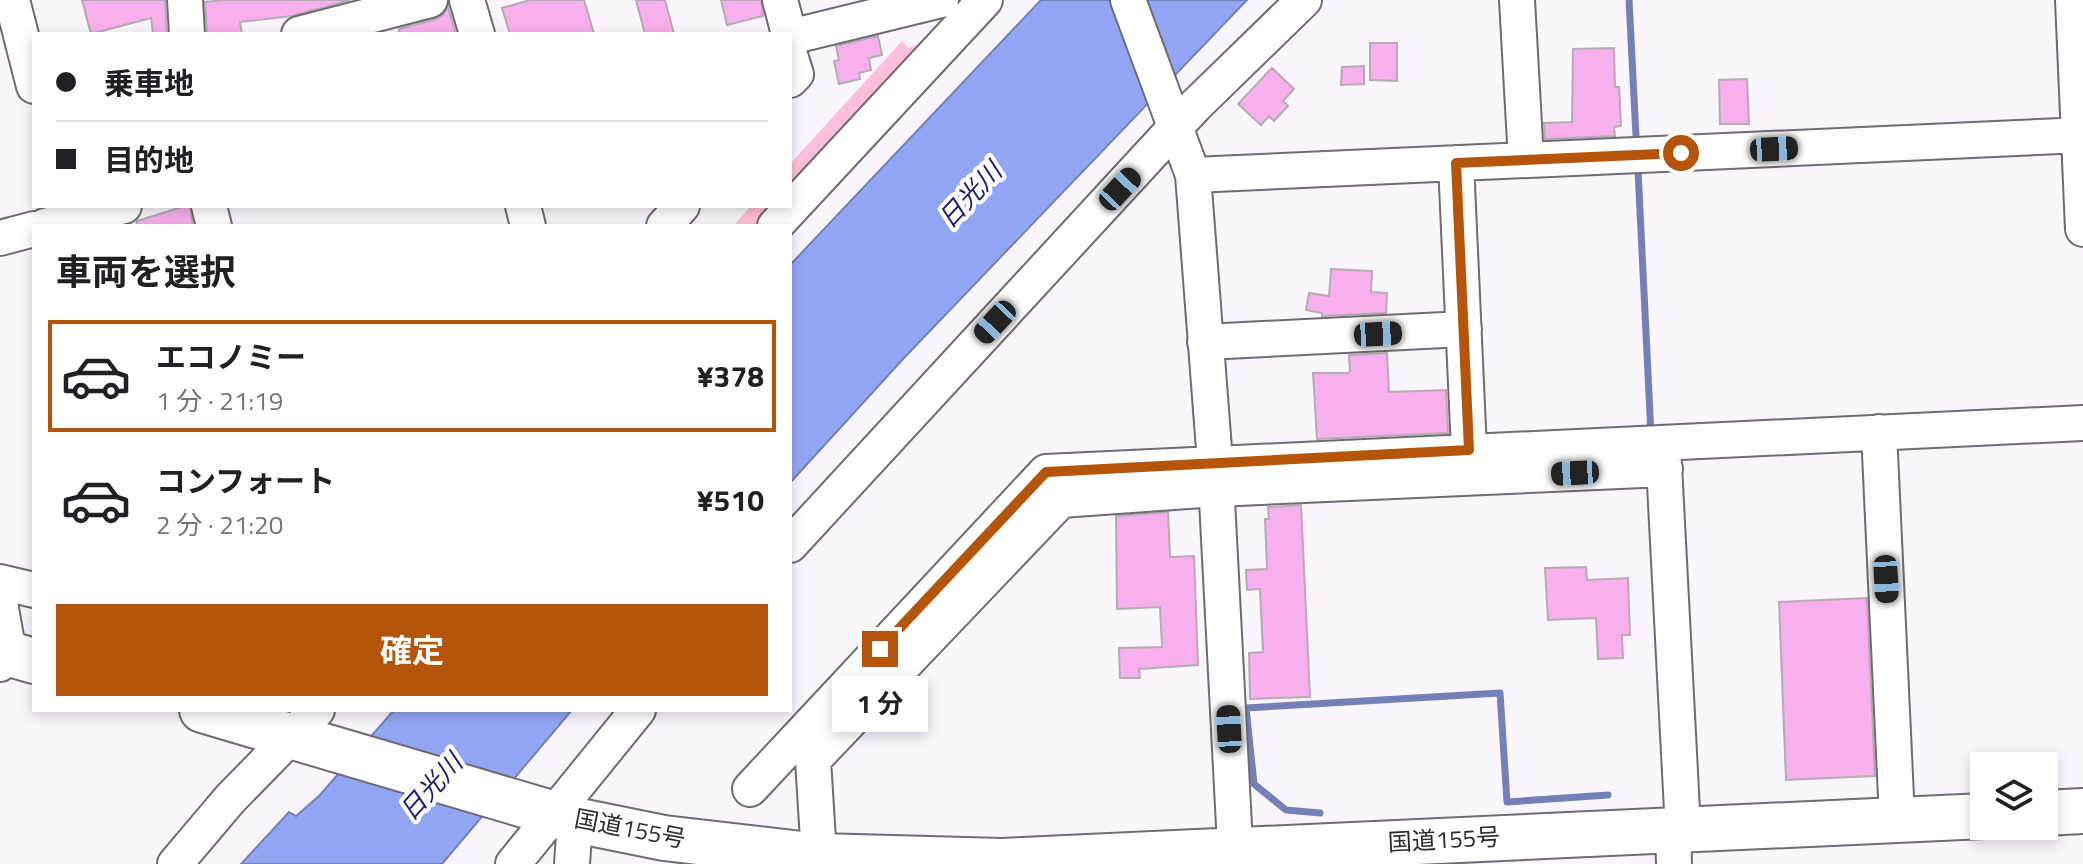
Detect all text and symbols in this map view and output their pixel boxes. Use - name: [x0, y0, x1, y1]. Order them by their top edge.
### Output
- text: 乗車地: [104, 60, 194, 106]
- route start: [1663, 135, 1699, 171]
- car: [1749, 136, 1799, 162]
- text: 目的地: [104, 137, 194, 183]
- water label: 日光川: [929, 151, 1013, 236]
- car: [1095, 163, 1145, 215]
- text: 車両を選択: [56, 244, 236, 299]
- car: [970, 296, 1020, 348]
- car: [1353, 321, 1403, 347]
- text: エコノミー: [156, 334, 306, 380]
- icon: car: [60, 340, 132, 412]
- text: ¥378: [697, 353, 764, 399]
- text: 1 分 · 21:19: [156, 381, 283, 420]
- text: コンフォート: [156, 458, 335, 504]
- car: [1550, 460, 1600, 486]
- icon: car: [60, 464, 132, 536]
- text: ¥510: [697, 477, 764, 523]
- text: 2 分 · 21:20: [156, 505, 283, 544]
- car: [1873, 554, 1899, 604]
- button: 確定: [56, 604, 768, 696]
- route end: [862, 631, 898, 667]
- callout: 1 分: [832, 677, 928, 733]
- text: 1 分: [857, 684, 903, 723]
- car: [1216, 704, 1242, 754]
- water label: 日光川: [390, 742, 473, 829]
- map controls: [1970, 752, 2058, 840]
- button: layers: [1970, 752, 2058, 840]
- street label: 国道155号: [572, 800, 689, 856]
- street label: 国道155号: [1387, 818, 1501, 860]

